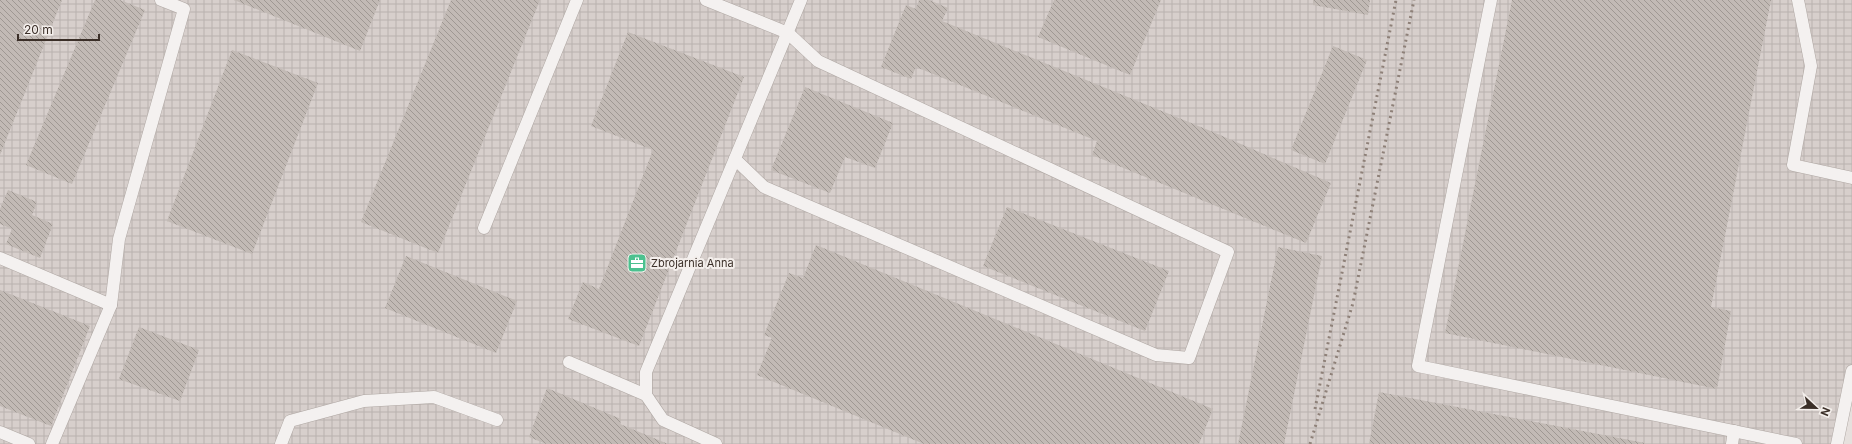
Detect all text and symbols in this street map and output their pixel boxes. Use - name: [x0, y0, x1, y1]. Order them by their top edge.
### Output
- scale bar: [18, 16, 99, 42]
- text: 20 m: [24, 22, 53, 37]
- office icon: Zbrojarnia Anna: [626, 252, 648, 274]
- place label: Zbrojarnia Anna: [651, 256, 734, 270]
- north arrow: [1796, 388, 1836, 428]
- text: N: [1817, 405, 1833, 418]

